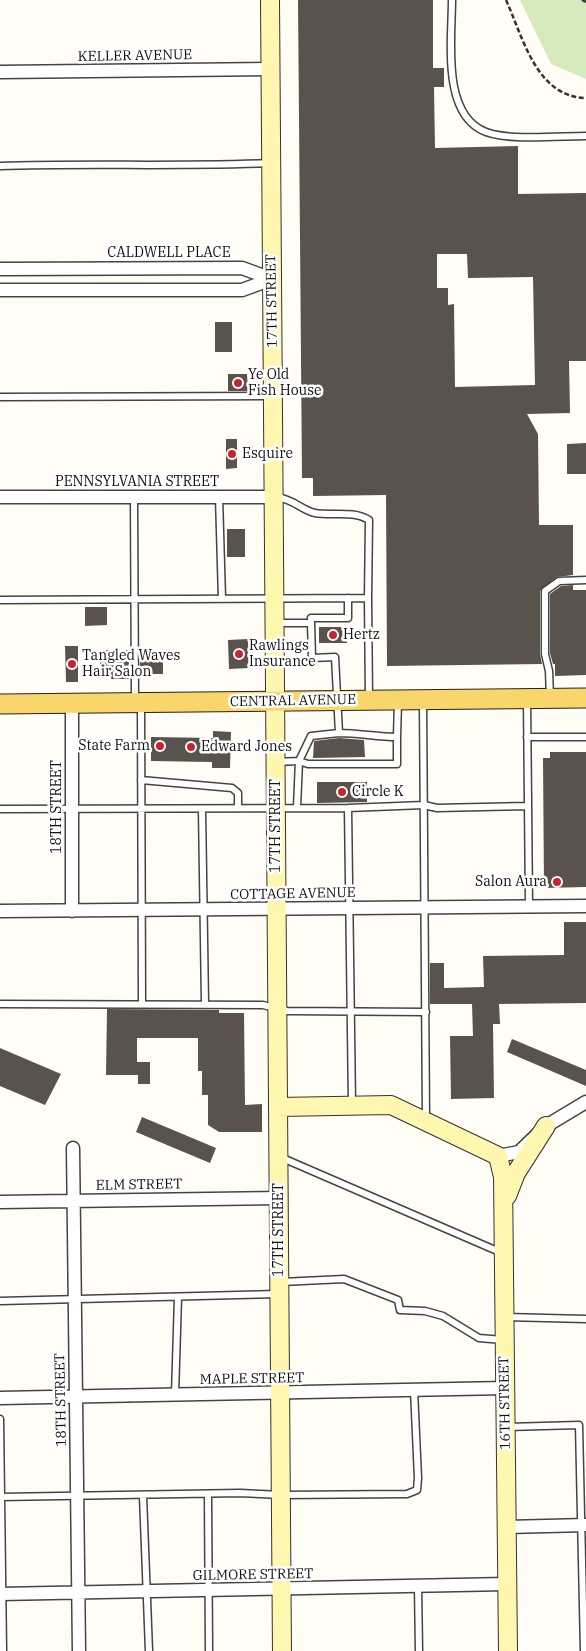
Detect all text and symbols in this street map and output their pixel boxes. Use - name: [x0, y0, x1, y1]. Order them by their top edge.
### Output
- street label: KELLER AVENUE: [78, 47, 192, 65]
- street label: CALDWELL PLACE: [107, 245, 231, 261]
- street label: 17TH STREET: [263, 254, 281, 348]
- place label: Ye Old Fish House: [248, 367, 322, 400]
- marker: Ye Old Fish House: [232, 377, 244, 389]
- place label: Esquire: [242, 446, 293, 462]
- marker: Esquire: [226, 448, 238, 460]
- street label: PENNSYLVANIA STREET: [55, 474, 219, 490]
- place label: Hertz: [343, 627, 380, 643]
- marker: Hertz: [327, 629, 339, 641]
- place label: Rawlings Insurance: [249, 638, 316, 670]
- place label: Tangled Waves Hair Salon: [82, 648, 180, 680]
- marker: Rawlings Insurance: [233, 648, 245, 660]
- marker: Tangled Waves Hair Salon: [66, 658, 78, 670]
- street label: CENTRAL AVENUE: [230, 692, 356, 710]
- place label: State Farm: [78, 738, 150, 754]
- place label: Edward Jones: [201, 739, 292, 755]
- marker: State Farm: [154, 740, 166, 752]
- marker: Edward Jones: [185, 741, 197, 753]
- street label: 18TH STREET: [49, 760, 65, 854]
- street label: 17TH STREET: [268, 779, 284, 873]
- place label: Circle K: [352, 784, 404, 800]
- marker: Circle K: [336, 786, 348, 798]
- place label: Salon Aura: [475, 874, 547, 890]
- marker: Salon Aura: [551, 876, 563, 888]
- street label: COTTAGE AVENUE: [230, 885, 356, 903]
- street label: ELM STREET: [96, 1176, 182, 1194]
- street label: 17TH STREET: [271, 1183, 287, 1277]
- street label: 18TH STREET: [52, 1353, 70, 1447]
- street label: 16TH STREET: [496, 1356, 514, 1450]
- street label: MAPLE STREET: [199, 1370, 305, 1388]
- street label: GILMORE STREET: [192, 1566, 314, 1584]

